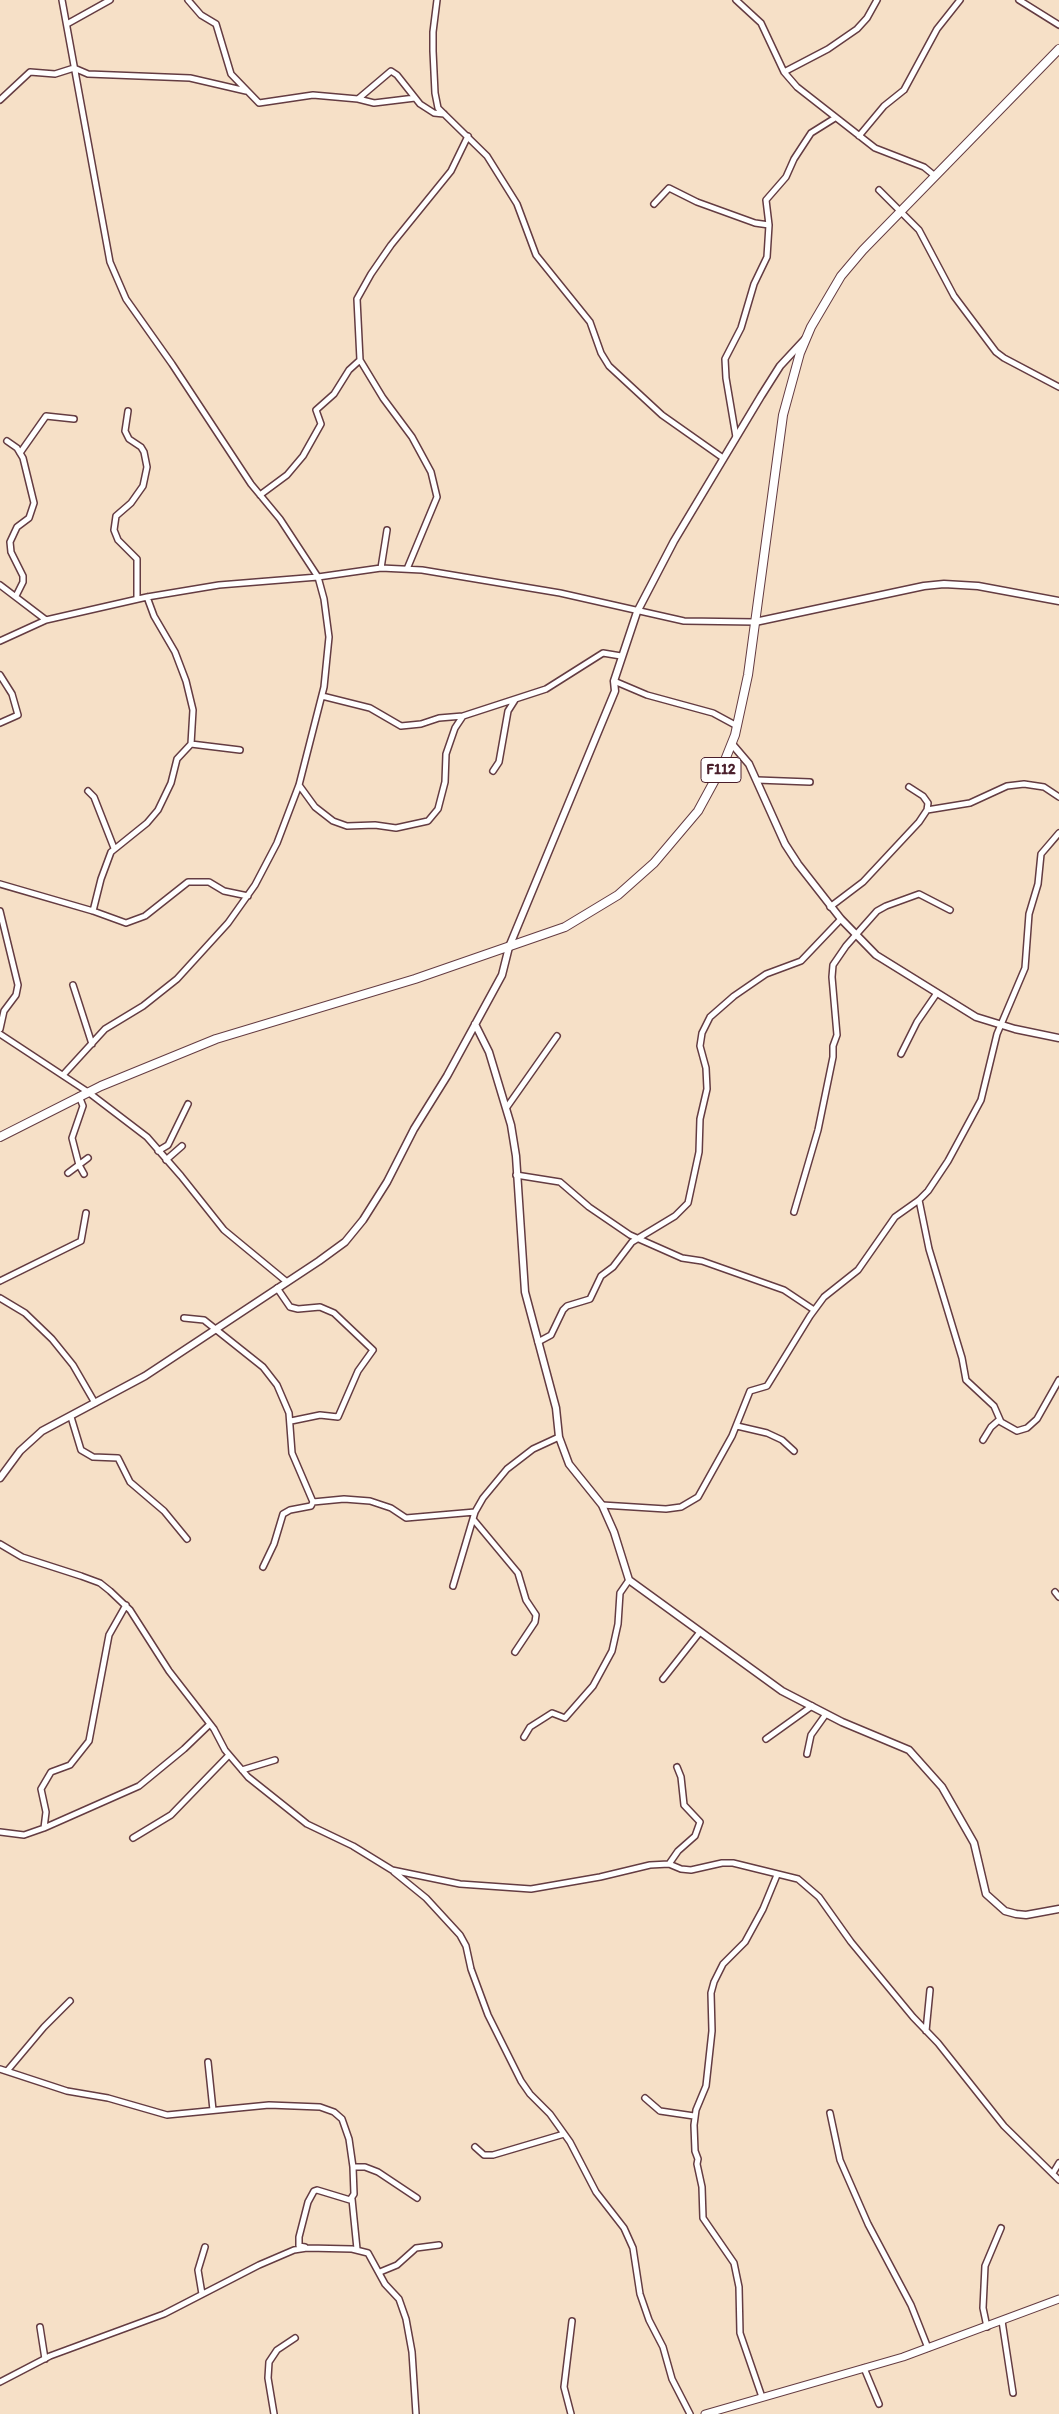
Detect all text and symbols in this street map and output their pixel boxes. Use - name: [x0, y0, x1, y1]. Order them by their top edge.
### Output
- road number: F112: [701, 758, 741, 782]

